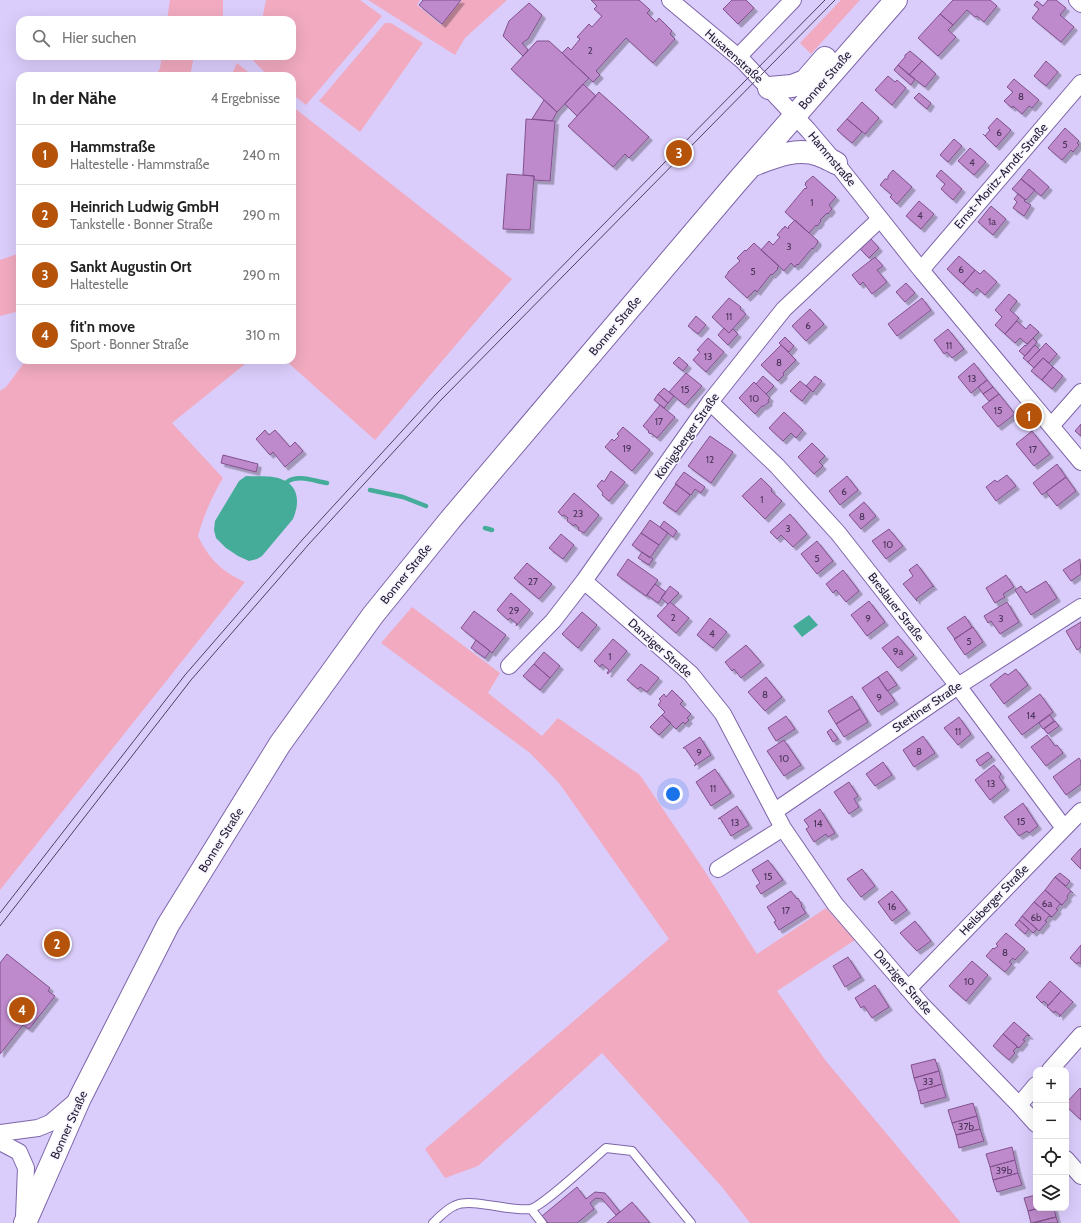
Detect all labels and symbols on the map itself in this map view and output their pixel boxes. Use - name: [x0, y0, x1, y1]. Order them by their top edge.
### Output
- street label: Husarenstraße: [702, 26, 767, 86]
- house number: 2: [587, 44, 593, 57]
- street label: Bonner Straße: [795, 47, 854, 112]
- house number: 8: [1018, 90, 1024, 103]
- street label: Ernst-Moritz-Arndt-Straße: [951, 120, 1051, 232]
- house number: 6: [996, 126, 1002, 139]
- street label: Hammstraße: [805, 128, 860, 189]
- pin: 3: [666, 138, 692, 168]
- house number: 5: [1062, 138, 1068, 151]
- house number: 4: [969, 156, 975, 169]
- house number: 1: [810, 196, 814, 209]
- house number: 4: [917, 209, 923, 222]
- house number: 1a: [988, 215, 996, 228]
- house number: 3: [786, 240, 792, 253]
- house number: 6: [958, 263, 964, 276]
- house number: 5: [750, 265, 756, 278]
- street label: Bonner Straße: [585, 293, 644, 359]
- house number: 11: [726, 310, 732, 323]
- house number: 6: [805, 319, 811, 332]
- house number: 11: [946, 339, 952, 352]
- house number: 13: [704, 350, 712, 363]
- house number: 8: [776, 356, 782, 369]
- house number: 13: [968, 372, 976, 385]
- house number: 15: [681, 383, 689, 396]
- street label: Königsberger Straße: [651, 390, 722, 482]
- house number: 10: [749, 392, 759, 405]
- pin: 1: [1016, 401, 1042, 431]
- house number: 15: [994, 404, 1002, 417]
- house number: 17: [655, 415, 663, 428]
- house number: 19: [623, 442, 632, 455]
- house number: 17: [1029, 443, 1037, 456]
- house number: 12: [706, 453, 714, 466]
- house number: 6: [841, 485, 847, 498]
- house number: 1: [760, 493, 764, 506]
- house number: 23: [573, 507, 583, 520]
- house number: 8: [859, 510, 865, 523]
- house number: 3: [785, 522, 791, 535]
- house number: 10: [883, 538, 893, 551]
- street label: Bonner Straße: [377, 541, 434, 607]
- house number: 5: [814, 552, 820, 565]
- street label: Breslauer Straße: [865, 569, 928, 644]
- house number: 27: [528, 575, 538, 588]
- house number: 29: [509, 604, 520, 617]
- house number: 2: [670, 611, 676, 624]
- house number: 9: [865, 612, 871, 625]
- house number: 3: [998, 612, 1004, 625]
- street label: Danziger Straße: [625, 615, 696, 680]
- house number: 4: [709, 627, 715, 640]
- house number: 5: [966, 635, 972, 648]
- house number: 9a: [893, 645, 903, 658]
- house number: 1: [608, 650, 612, 663]
- street label: Stettiner Straße: [889, 678, 964, 735]
- house number: 8: [762, 688, 768, 701]
- house number: 9: [876, 691, 882, 704]
- house number: 14: [1026, 709, 1036, 722]
- house number: 11: [955, 725, 961, 738]
- house number: 8: [916, 745, 922, 758]
- house number: 9: [696, 746, 702, 759]
- house number: 10: [779, 752, 789, 765]
- house number: 13: [987, 777, 995, 790]
- house number: 11: [710, 782, 716, 795]
- your location: [663, 784, 683, 804]
- street label: Bonner Straße: [195, 805, 246, 875]
- house number: 15: [1017, 815, 1025, 828]
- house number: 13: [731, 816, 739, 829]
- house number: 14: [813, 817, 823, 830]
- street label: Heilsberger Straße: [956, 861, 1031, 938]
- house number: 15: [764, 870, 772, 883]
- house number: 6a: [1042, 897, 1052, 910]
- house number: 16: [888, 900, 897, 913]
- house number: 17: [782, 904, 790, 917]
- house number: 6b: [1030, 911, 1042, 924]
- pin: 2: [44, 929, 70, 959]
- street label: Danziger Straße: [871, 946, 936, 1017]
- house number: 8: [1002, 946, 1008, 959]
- house number: 10: [964, 975, 974, 988]
- pin: 4: [9, 995, 35, 1025]
- house number: 33: [923, 1075, 933, 1088]
- street label: Bonner Straße: [47, 1088, 90, 1161]
- house number: 37b: [958, 1120, 974, 1133]
- house number: 39b: [996, 1164, 1013, 1177]

